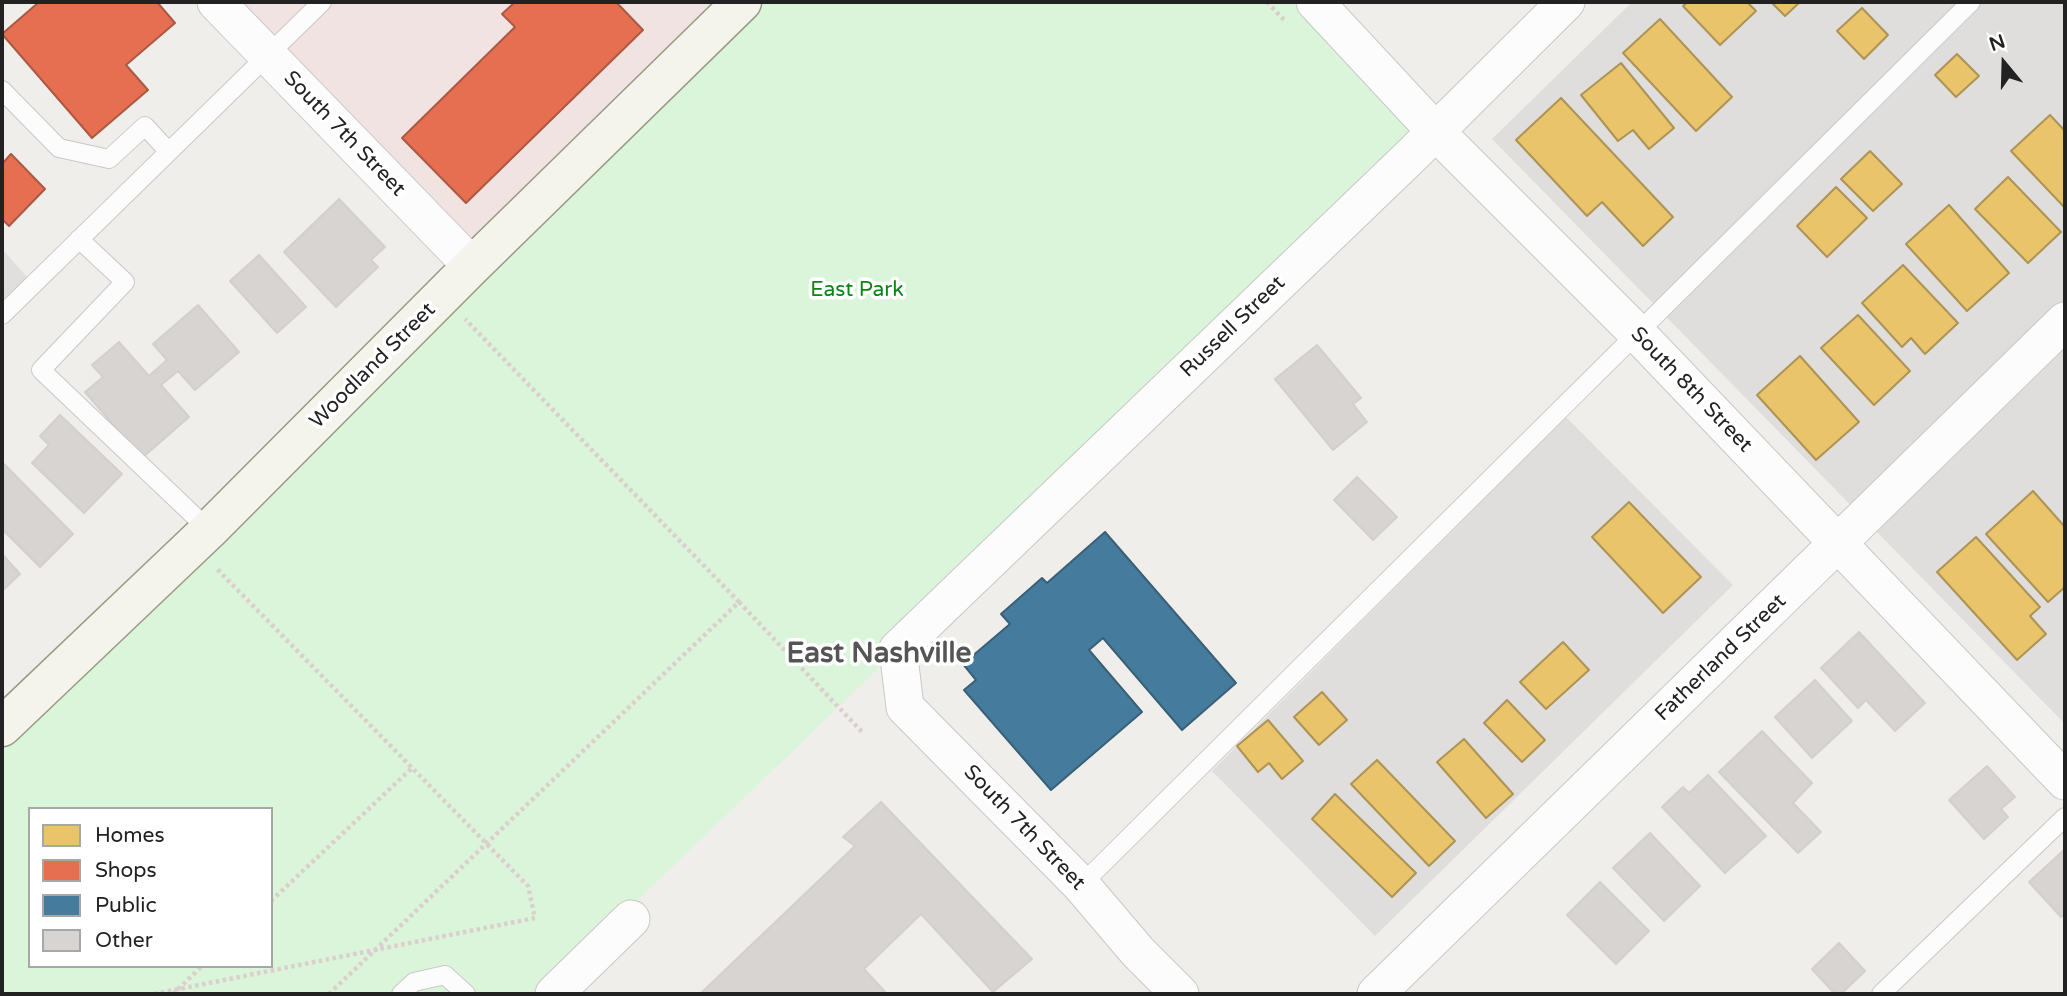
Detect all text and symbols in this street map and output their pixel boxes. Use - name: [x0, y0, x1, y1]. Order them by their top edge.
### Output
- north arrow: [1969, 28, 2039, 98]
- text: N: [1986, 30, 2008, 56]
- street label: South 7th Street: [278, 66, 410, 202]
- street label: Russell Street: [1175, 271, 1291, 383]
- park label: East Park: [810, 277, 904, 303]
- street label: Woodland Street: [305, 298, 441, 434]
- street label: South 8th Street: [1625, 322, 1757, 458]
- street label: Fatherland Street: [1650, 589, 1792, 727]
- district label: East Nashville: [787, 638, 971, 672]
- street label: South 7th Street: [958, 760, 1090, 896]
- legend: [28, 807, 273, 968]
- text: Homes: [95, 823, 165, 848]
- text: Shops: [95, 858, 157, 883]
- text: Public: [95, 893, 157, 918]
- text: Other: [95, 928, 153, 953]

